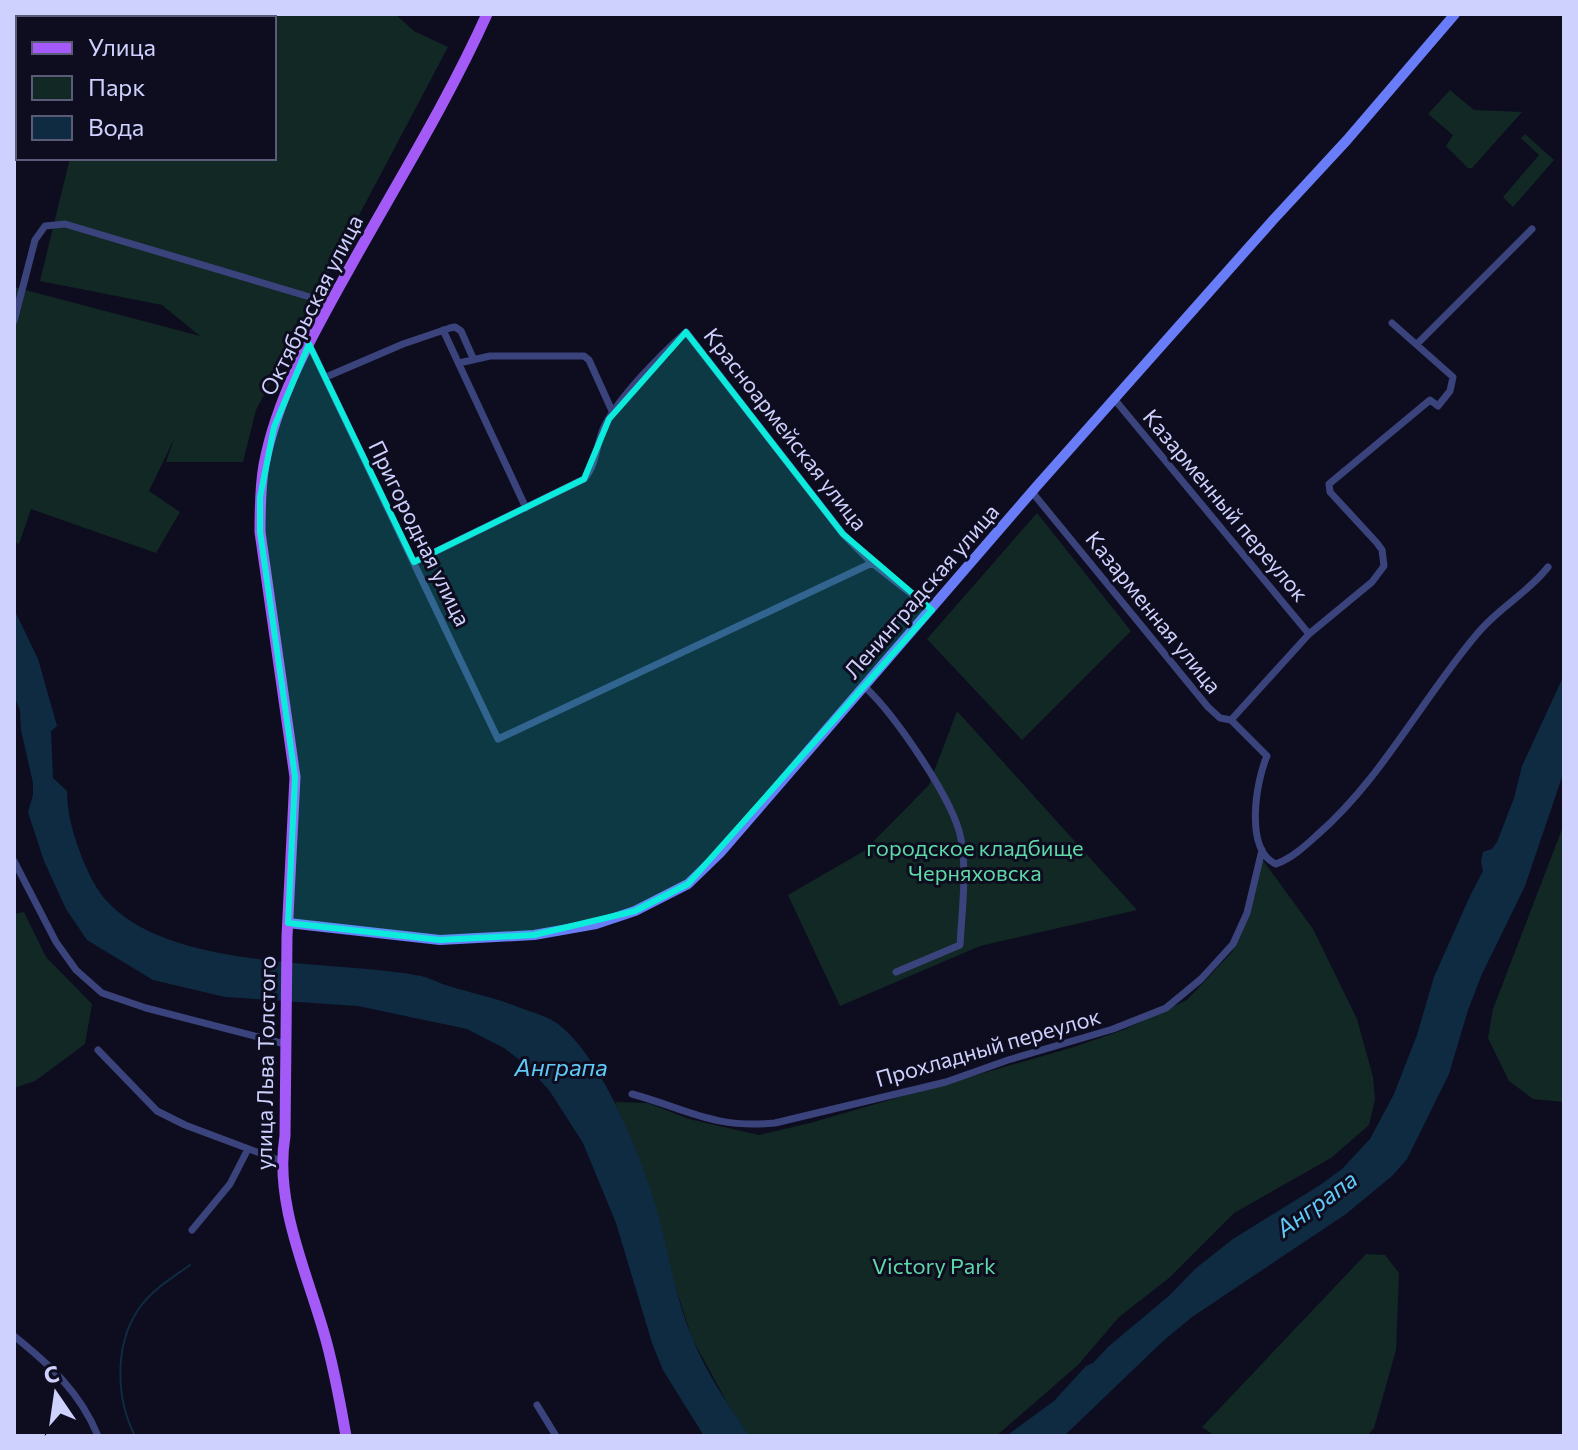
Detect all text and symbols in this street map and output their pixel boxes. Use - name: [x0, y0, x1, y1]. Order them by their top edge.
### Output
- legend: [16, 16, 276, 160]
- text: Улица: [88, 32, 156, 61]
- text: Парк: [88, 72, 145, 101]
- text: Вода: [88, 112, 144, 141]
- street label: Октябрьская улица: [254, 210, 368, 400]
- street label: Красноармейская улица: [698, 322, 874, 536]
- street label: Казарменный переулок: [1138, 403, 1314, 607]
- street label: Пригородная улица: [363, 436, 477, 630]
- street label: Ленинградская улица: [838, 498, 1004, 684]
- street label: Казарменная улица: [1080, 526, 1228, 698]
- park label: городское кладбище Черняховска: [866, 834, 1084, 886]
- street label: улица Льва Толстого: [250, 956, 280, 1170]
- street label: Прохладный переулок: [873, 1002, 1104, 1092]
- water label: Анграпа: [513, 1052, 608, 1081]
- water label: Анграпа: [1269, 1164, 1362, 1243]
- park label: Victory Park: [872, 1252, 996, 1279]
- north arrow: [16, 1354, 96, 1434]
- text: С: [41, 1359, 62, 1389]

